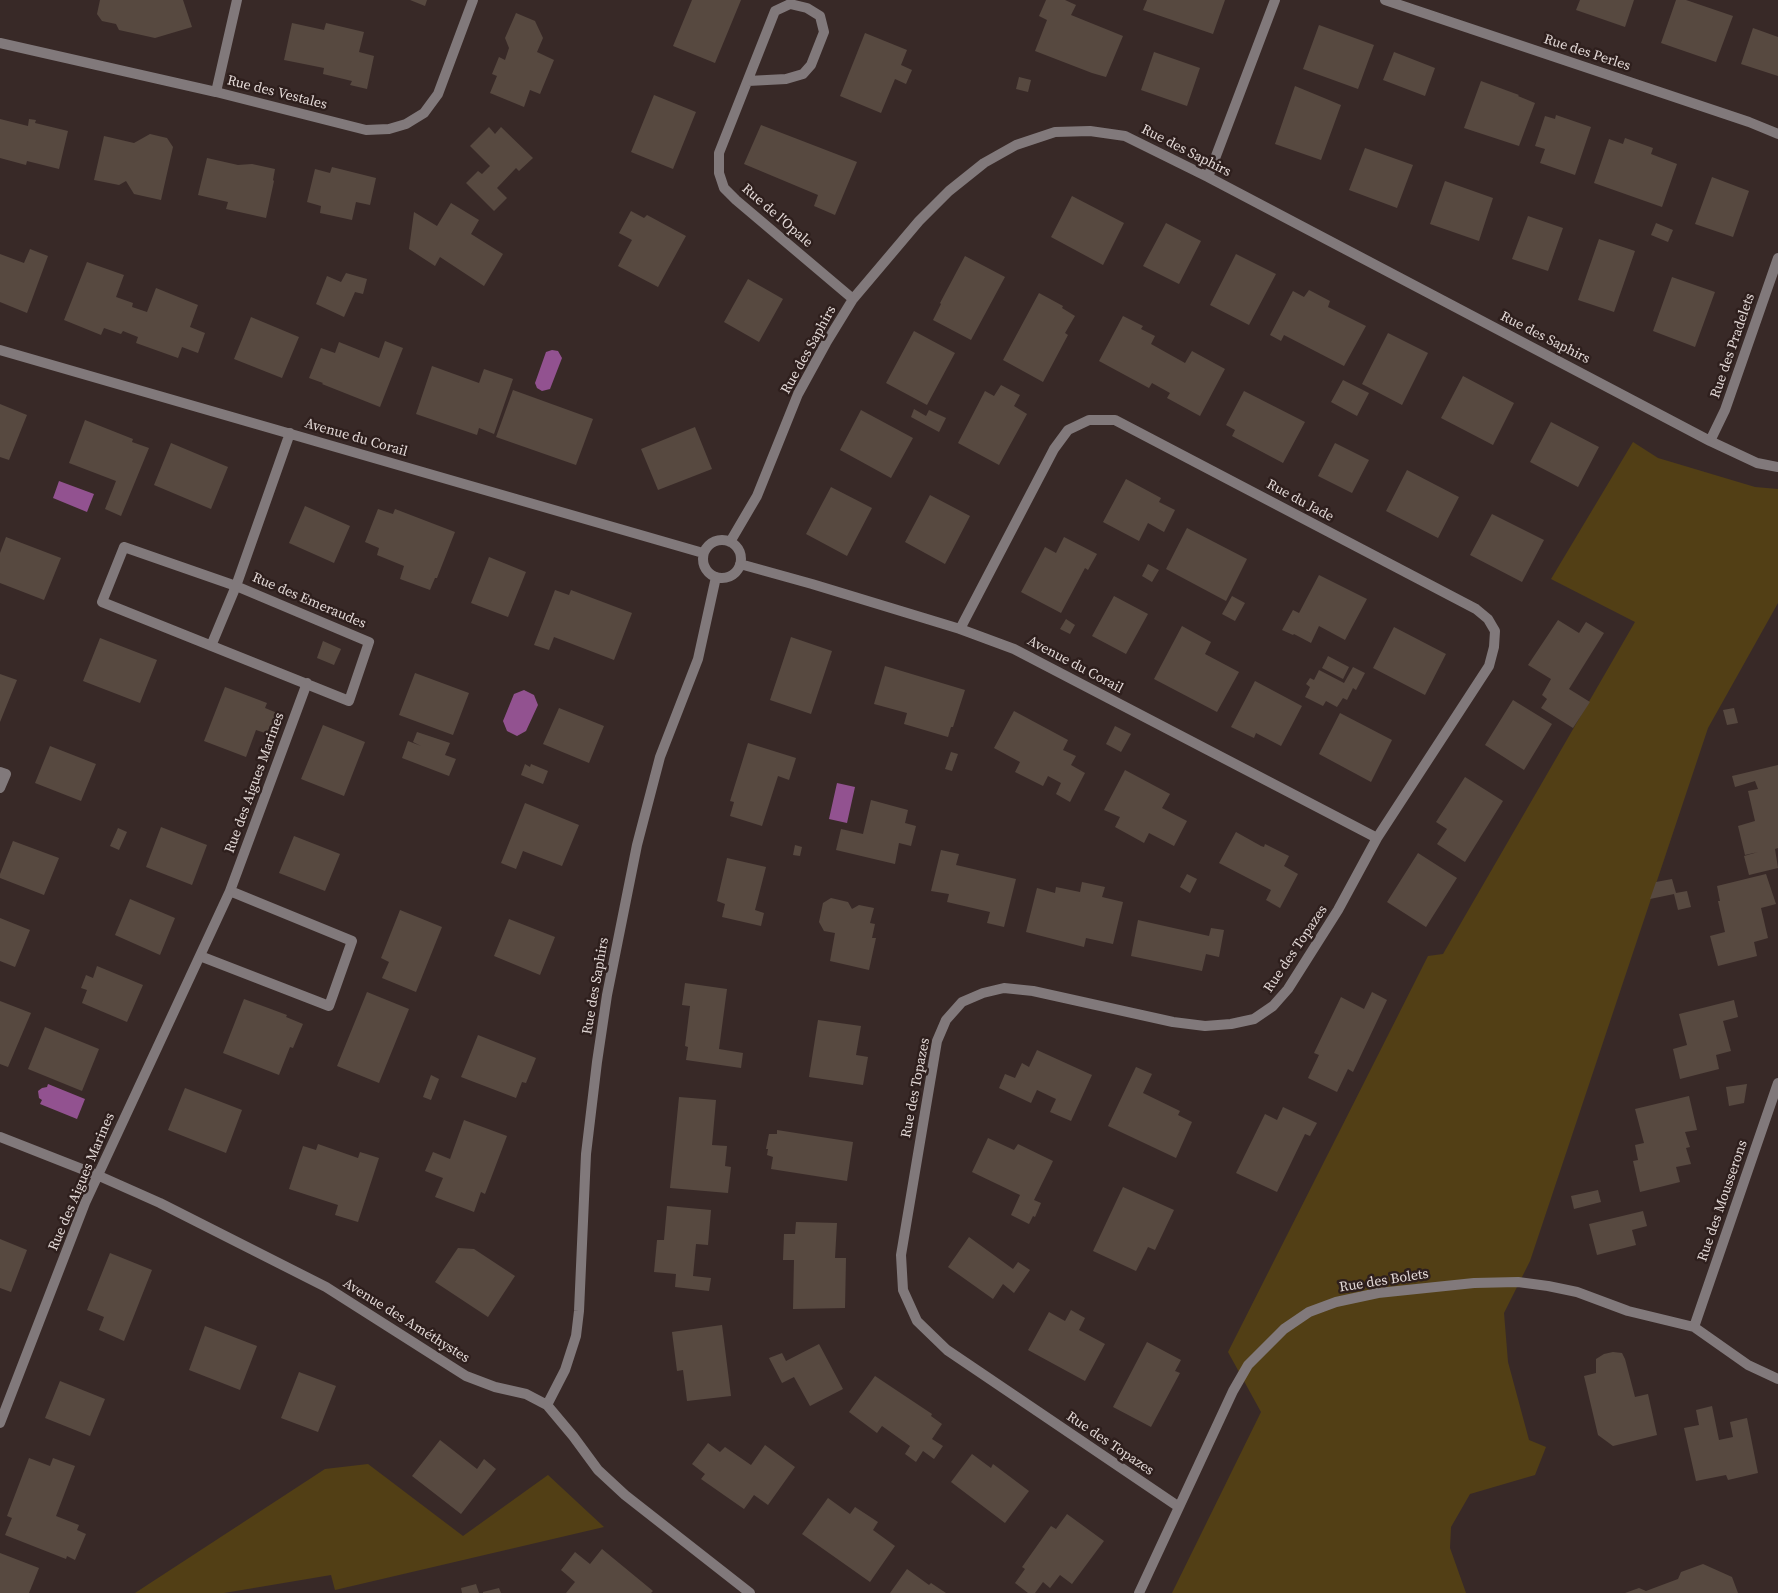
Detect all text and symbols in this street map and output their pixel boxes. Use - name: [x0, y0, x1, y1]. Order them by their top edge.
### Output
- street label: Rue des Perles: [1542, 31, 1632, 75]
- street label: Rue des Vestales: [225, 72, 329, 114]
- street label: Rue des Saphirs: [1138, 121, 1234, 181]
- street label: Rue de l'Opale: [738, 181, 816, 251]
- street label: Rue des Pradelets: [1707, 291, 1759, 401]
- street label: Rue des Saphirs: [778, 303, 840, 397]
- street label: Rue des Saphirs: [1497, 308, 1593, 368]
- street label: Avenue du Corail: [303, 415, 409, 461]
- street label: Rue du Jade: [1264, 476, 1336, 526]
- street label: Rue des Emeraudes: [250, 569, 368, 633]
- street label: Avenue du Corail: [1024, 633, 1126, 697]
- street label: Rue des Aigues Marines: [222, 710, 288, 856]
- street label: Rue des Topazes: [1261, 902, 1331, 996]
- street label: Rue des Saphirs: [579, 936, 613, 1036]
- street label: Rue des Topazes: [898, 1036, 934, 1140]
- street label: Rue des Aigues Marines: [45, 1111, 119, 1253]
- street label: Rue des Mousserons: [1694, 1138, 1752, 1264]
- street label: Rue des Bolets: [1338, 1266, 1430, 1296]
- street label: Avenue des Améthystes: [340, 1275, 472, 1367]
- street label: Rue des Topazes: [1063, 1409, 1157, 1479]

